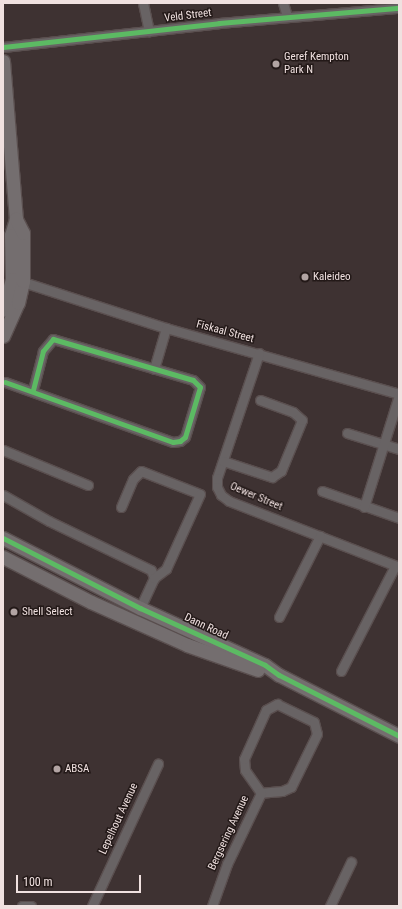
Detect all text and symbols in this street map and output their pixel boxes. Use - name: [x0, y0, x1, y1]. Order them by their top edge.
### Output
- street label: Veld Street: [164, 7, 212, 25]
- place label: Geref Kempton Park N: [284, 51, 349, 77]
- marker: Geref Kempton Park N: [271, 59, 281, 69]
- place label: Kaleideo: [313, 270, 351, 284]
- marker: Kaleideo: [300, 272, 310, 282]
- street label: Fiskaal Street: [195, 318, 255, 346]
- street label: Oewer Street: [228, 480, 284, 514]
- place label: Shell Select: [22, 605, 73, 619]
- marker: Shell Select: [9, 607, 19, 617]
- street label: Dann Road: [182, 611, 230, 643]
- place label: ABSA: [65, 762, 89, 776]
- marker: ABSA: [52, 764, 62, 774]
- street label: Lepelhout Avenue: [97, 781, 141, 857]
- street label: Bergsering Avenue: [206, 794, 252, 872]
- scale bar: [18, 867, 143, 893]
- text: 100 m: [23, 875, 53, 889]

